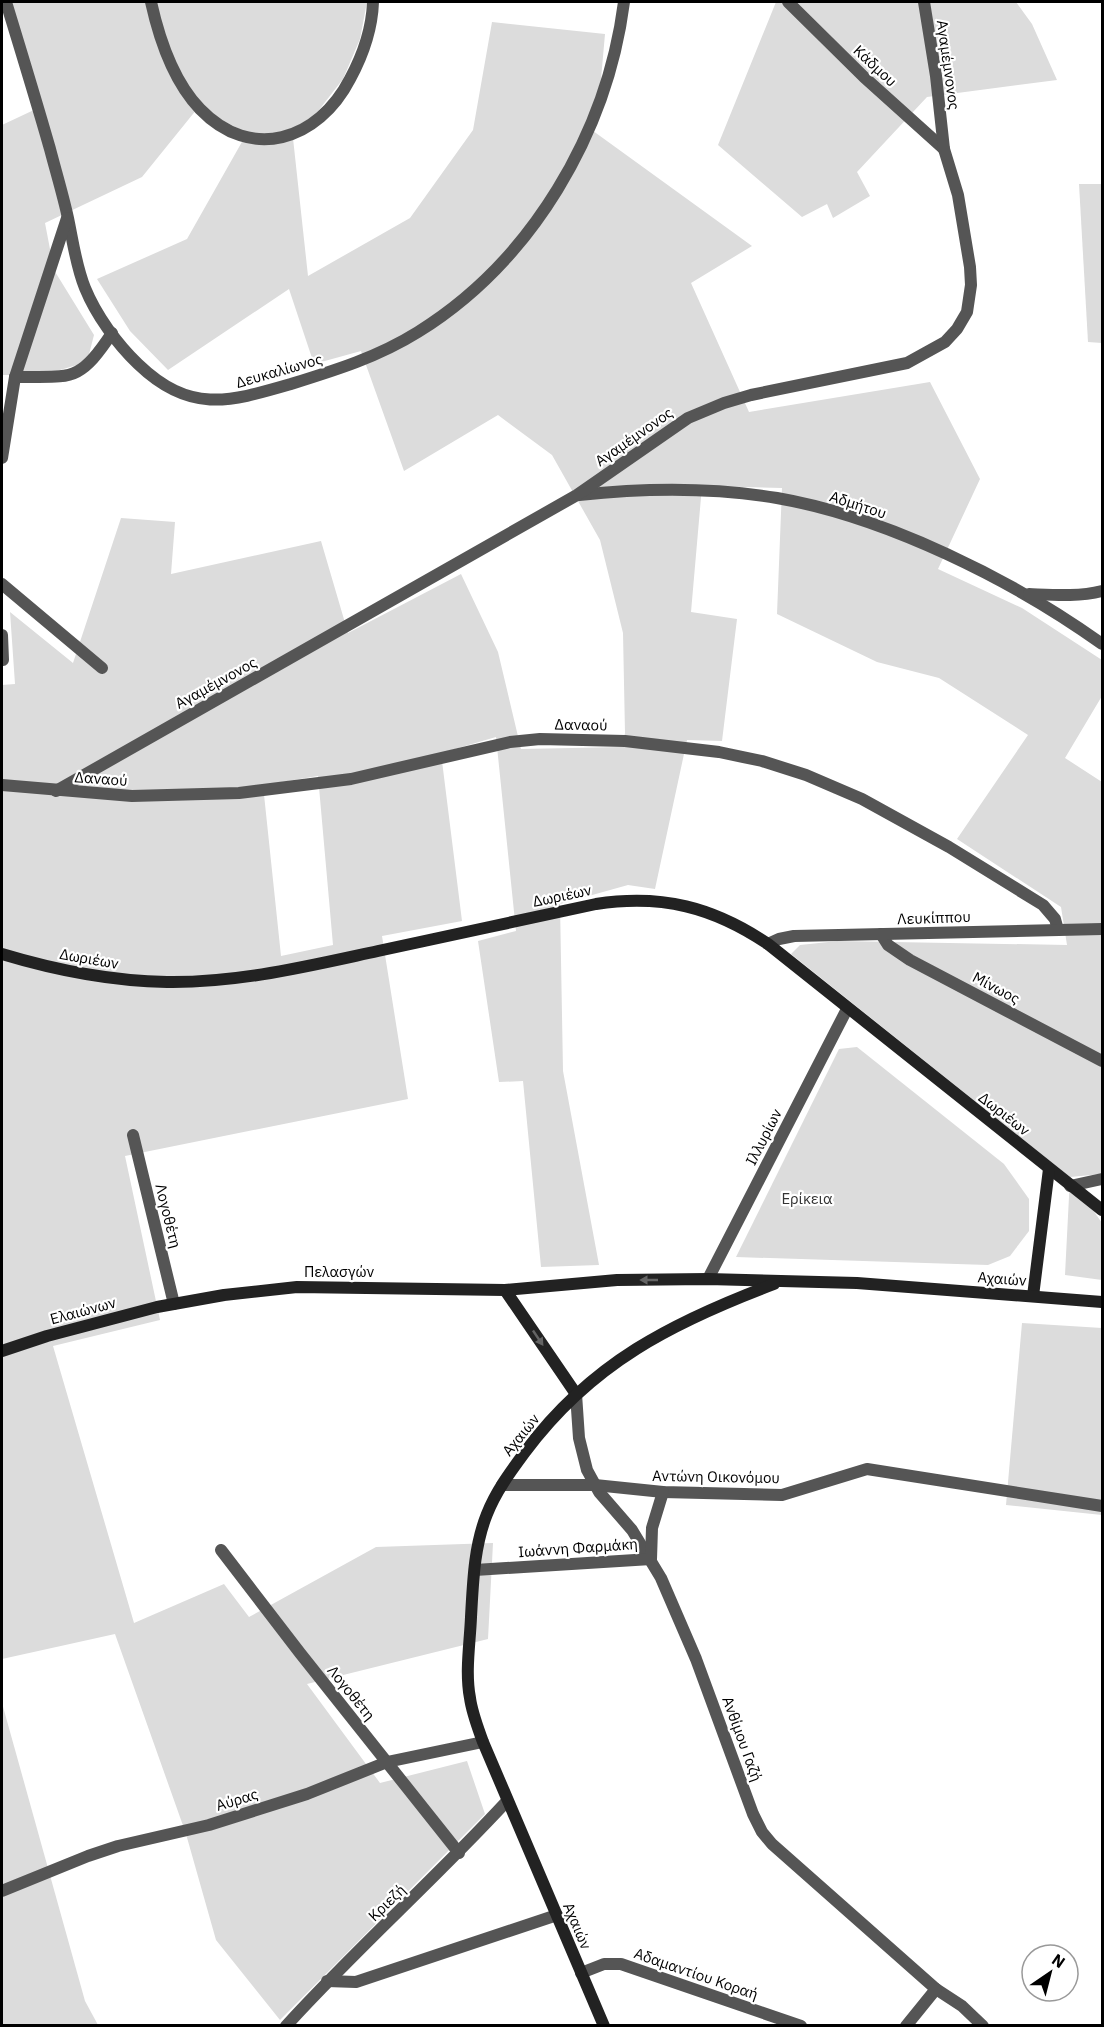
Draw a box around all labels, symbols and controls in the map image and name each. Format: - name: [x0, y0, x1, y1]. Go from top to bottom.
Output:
- street label: Αγαμέμνονος: [933, 19, 964, 111]
- street label: Κάδμου: [850, 41, 901, 91]
- street label: Δευκαλίωνος: [233, 349, 324, 392]
- street label: Αγαμέμνονος: [591, 403, 676, 470]
- street label: Αδμήτου: [827, 486, 889, 523]
- street label: Αγαμέμνονος: [172, 652, 260, 713]
- street label: Δαναού: [554, 715, 608, 734]
- street label: Δαναού: [74, 767, 128, 790]
- street label: Δωριέων: [531, 880, 593, 911]
- street label: Λευκίππου: [897, 907, 971, 928]
- street label: Δωριέων: [58, 944, 121, 973]
- street label: Μίνωος: [969, 967, 1023, 1008]
- street label: Δωριέων: [975, 1088, 1034, 1140]
- street label: Ιλλυρίων: [741, 1105, 786, 1168]
- street label: Λογοθέτη: [151, 1182, 186, 1250]
- park label: Ερίκεια: [781, 1189, 833, 1208]
- street label: Πελασγών: [304, 1262, 374, 1281]
- street label: Αχαιών: [977, 1267, 1027, 1290]
- one-way arrow: [640, 1275, 659, 1285]
- street label: Ελαιώνων: [48, 1293, 118, 1328]
- one-way arrow: [532, 1330, 544, 1346]
- street label: Αχαιών: [498, 1409, 544, 1460]
- street label: Αντώνη Οικονόμου: [652, 1466, 780, 1487]
- street label: Ιωάννη Φαρμάκη: [517, 1534, 638, 1561]
- street label: Λογοθέτη: [323, 1661, 379, 1724]
- street label: Ανθίμου Γαζή: [718, 1694, 767, 1784]
- street label: Αύρας: [213, 1784, 260, 1815]
- street label: Κριεζή: [364, 1880, 409, 1925]
- street label: Αχαιών: [559, 1900, 596, 1952]
- street label: Αδαμαντίου Κοραή: [632, 1943, 761, 2004]
- north arrow: [1020, 1943, 1080, 2003]
- text: N: [1048, 1949, 1069, 1972]

